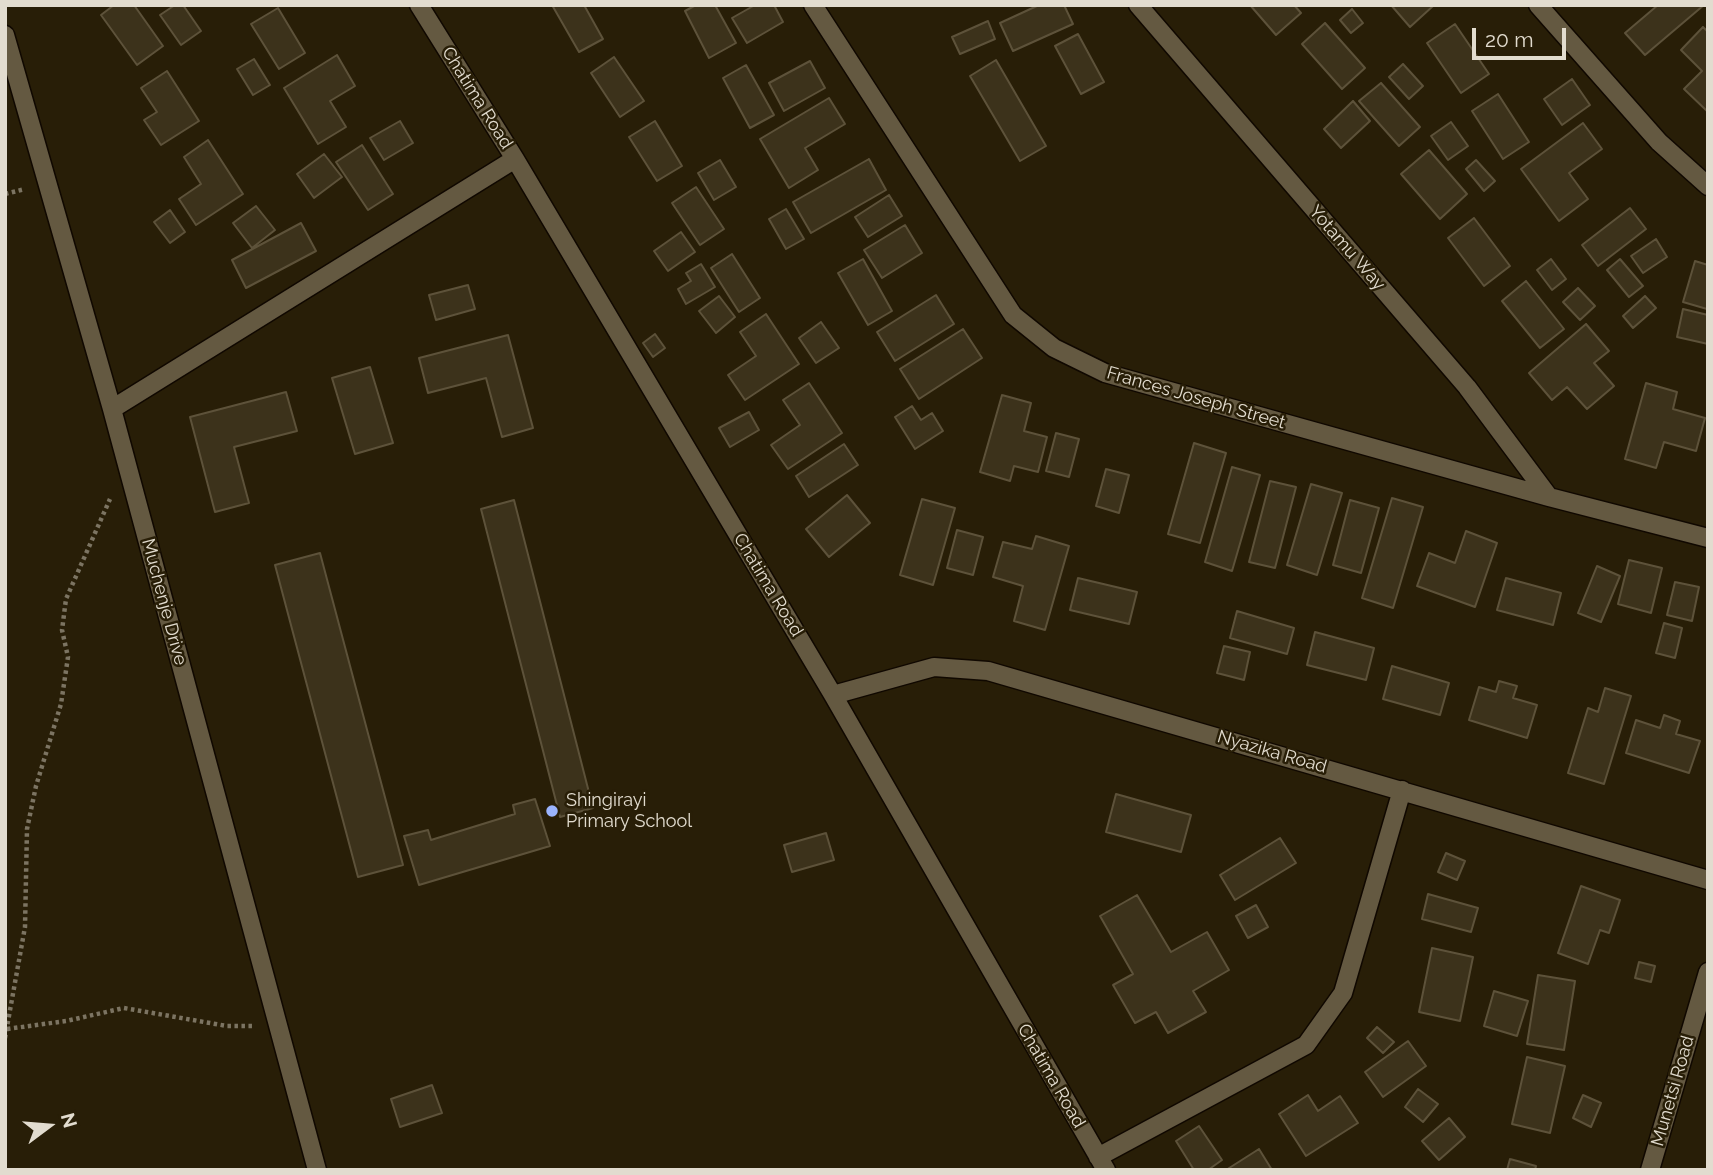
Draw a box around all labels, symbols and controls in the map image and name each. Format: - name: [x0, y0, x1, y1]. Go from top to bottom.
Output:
- scale bar: [1475, 14, 1570, 58]
- text: 20 m: [1485, 27, 1533, 52]
- street label: Chatima Road: [437, 43, 517, 153]
- street label: Yotamu Way: [1304, 201, 1390, 295]
- street label: Frances Joseph Street: [1104, 362, 1288, 434]
- street label: Chatima Road: [729, 529, 807, 641]
- street label: Muchenje Drive: [137, 536, 191, 668]
- street label: Nyazika Road: [1215, 726, 1329, 778]
- place label: Shingirayi Primary School: [566, 790, 692, 832]
- marker: Shingirayi Primary School: [544, 803, 560, 819]
- street label: Chatima Road: [1012, 1020, 1090, 1132]
- street label: Munetsi Road: [1647, 1033, 1699, 1149]
- north arrow: [14, 1091, 84, 1161]
- text: N: [57, 1110, 82, 1130]

